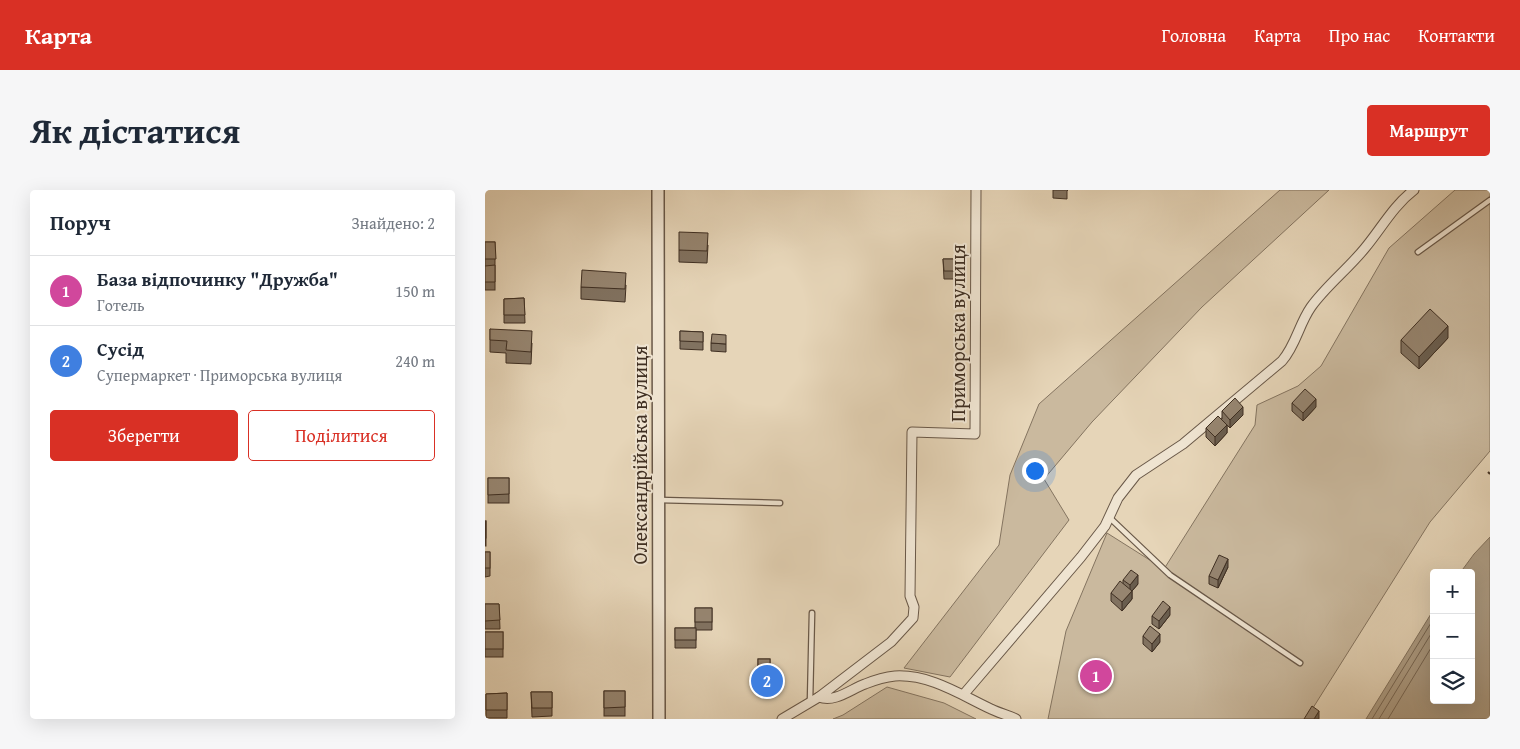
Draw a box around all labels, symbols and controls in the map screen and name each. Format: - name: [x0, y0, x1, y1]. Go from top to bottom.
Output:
- text: Карта: [25, 18, 92, 53]
- text: Головна: [1161, 22, 1226, 49]
- text: Карта: [1254, 22, 1301, 49]
- text: Про нас: [1329, 22, 1390, 49]
- text: Контакти: [1418, 22, 1495, 49]
- text: Як дістатися: [30, 105, 240, 156]
- button: Маршрут: [1367, 105, 1490, 156]
- text: Поруч: [50, 207, 111, 238]
- text: Знайдено: 2: [352, 211, 435, 235]
- street label: Приморська вулиця: [943, 244, 972, 422]
- text: База відпочинку "Дружба": [97, 265, 338, 293]
- text: 1: [62, 279, 70, 303]
- text: 150 m: [395, 279, 435, 303]
- text: Готель: [97, 293, 145, 317]
- text: Сусід: [97, 335, 144, 363]
- street label: Олександрійська вулиця: [625, 345, 654, 565]
- text: 2: [62, 349, 70, 373]
- text: 240 m: [395, 349, 435, 373]
- text: Супермаркет · Приморська вулиця: [97, 363, 342, 387]
- button: Зберегти: [50, 410, 238, 461]
- button: Поділитися: [248, 410, 435, 461]
- your location: [1022, 458, 1048, 484]
- map controls: [1430, 569, 1475, 704]
- button: +: [1430, 569, 1475, 614]
- button: −: [1430, 614, 1475, 659]
- pin: 1: [1080, 657, 1112, 695]
- button: layers: [1430, 659, 1475, 704]
- pin: 2: [751, 662, 783, 700]

